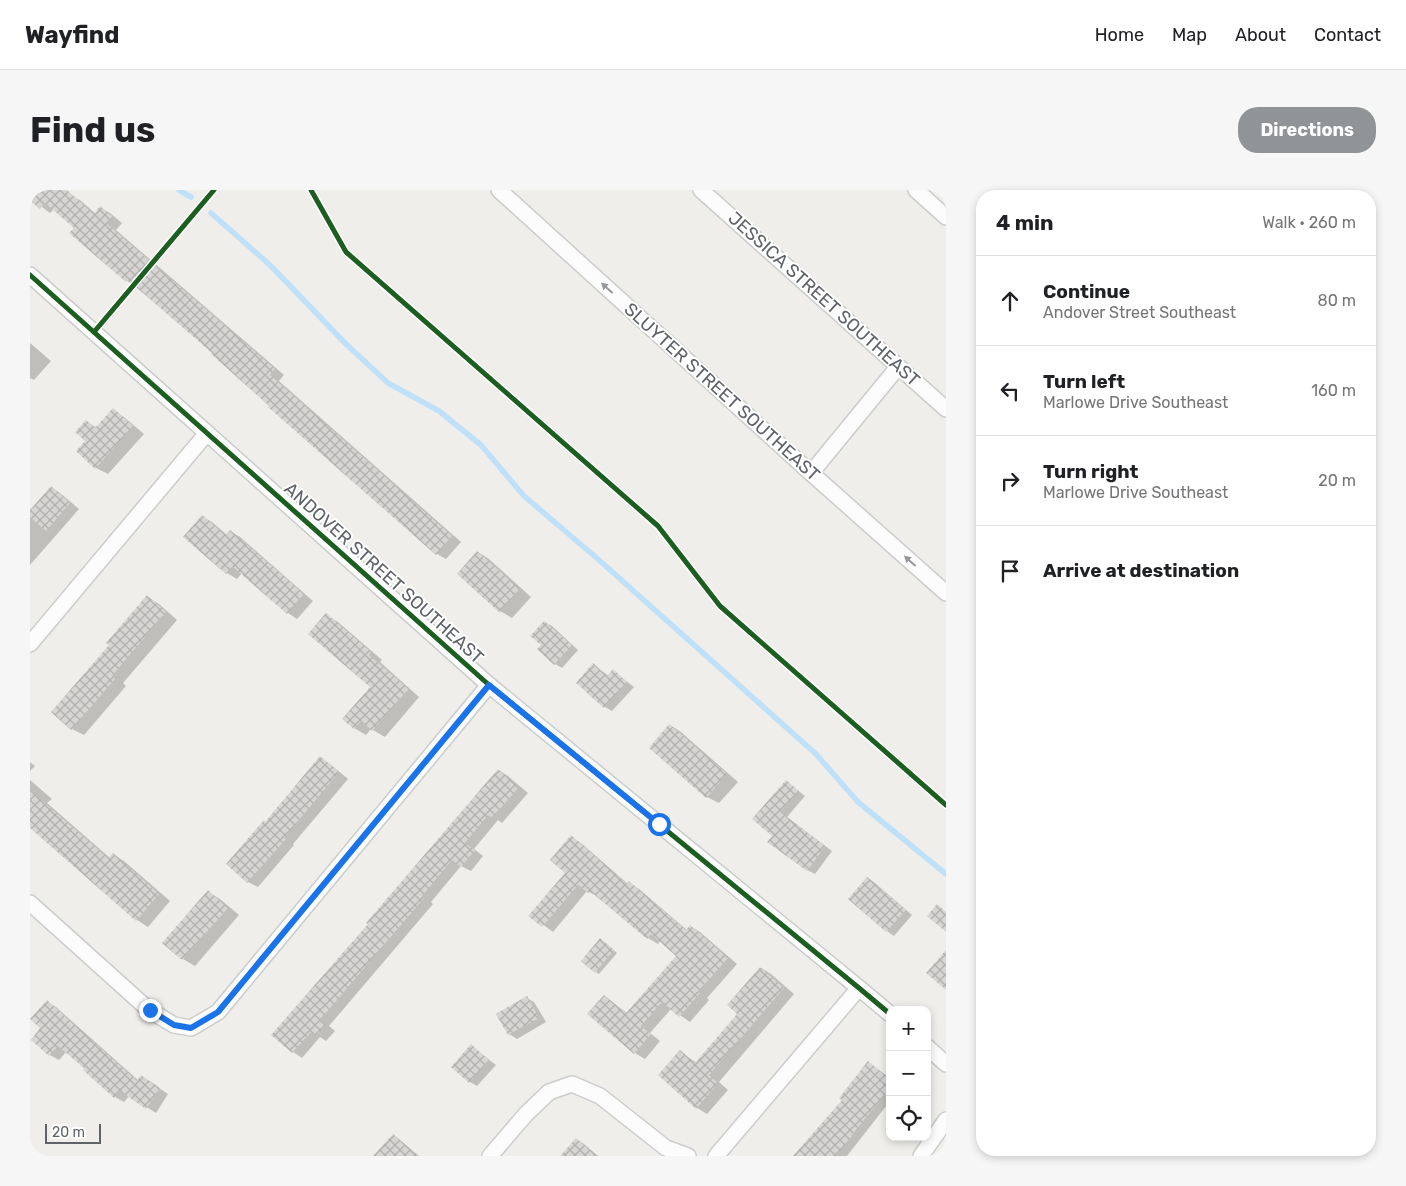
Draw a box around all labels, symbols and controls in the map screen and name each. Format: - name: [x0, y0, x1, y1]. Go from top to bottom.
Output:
- text: Wayfind: [25, 21, 119, 49]
- text: Home: [1095, 24, 1144, 46]
- text: Map: [1172, 24, 1207, 46]
- text: About: [1235, 24, 1286, 46]
- text: Contact: [1314, 24, 1381, 46]
- button: Directions: [1238, 107, 1376, 153]
- text: Find us: [30, 109, 155, 151]
- street label: JESSICA STREET SOUTHEAST: [724, 207, 924, 391]
- text: 4 min: [996, 210, 1054, 235]
- text: Walk · 260 m: [1262, 213, 1356, 232]
- text: Continue: [1043, 280, 1130, 303]
- one-way arrow: [601, 282, 613, 294]
- icon: ahead: [996, 287, 1024, 315]
- text: 80 m: [1318, 291, 1356, 310]
- street label: SLUYTER STREET SOUTHEAST: [620, 298, 824, 486]
- text: Andover Street Southeast: [1043, 303, 1236, 322]
- text: Turn left: [1043, 370, 1125, 393]
- icon: left: [996, 377, 1024, 405]
- text: 160 m: [1311, 381, 1356, 400]
- text: Marlowe Drive Southeast: [1043, 393, 1228, 412]
- text: Turn right: [1043, 460, 1138, 483]
- icon: right: [996, 467, 1024, 495]
- text: 20 m: [1318, 471, 1356, 490]
- street label: ANDOVER STREET SOUTHEAST: [280, 478, 488, 668]
- text: Marlowe Drive Southeast: [1043, 483, 1228, 502]
- one-way arrow: [904, 555, 916, 567]
- icon: arrive: [996, 557, 1024, 585]
- text: Arrive at destination: [1043, 559, 1239, 582]
- route start: [648, 813, 671, 836]
- route end: [139, 999, 162, 1022]
- map controls: [886, 1006, 931, 1141]
- button: +: [886, 1006, 931, 1051]
- button: −: [886, 1051, 931, 1096]
- button: locate: [886, 1096, 931, 1141]
- scale bar: [45, 1121, 101, 1144]
- text: 20 m: [52, 1124, 85, 1141]

